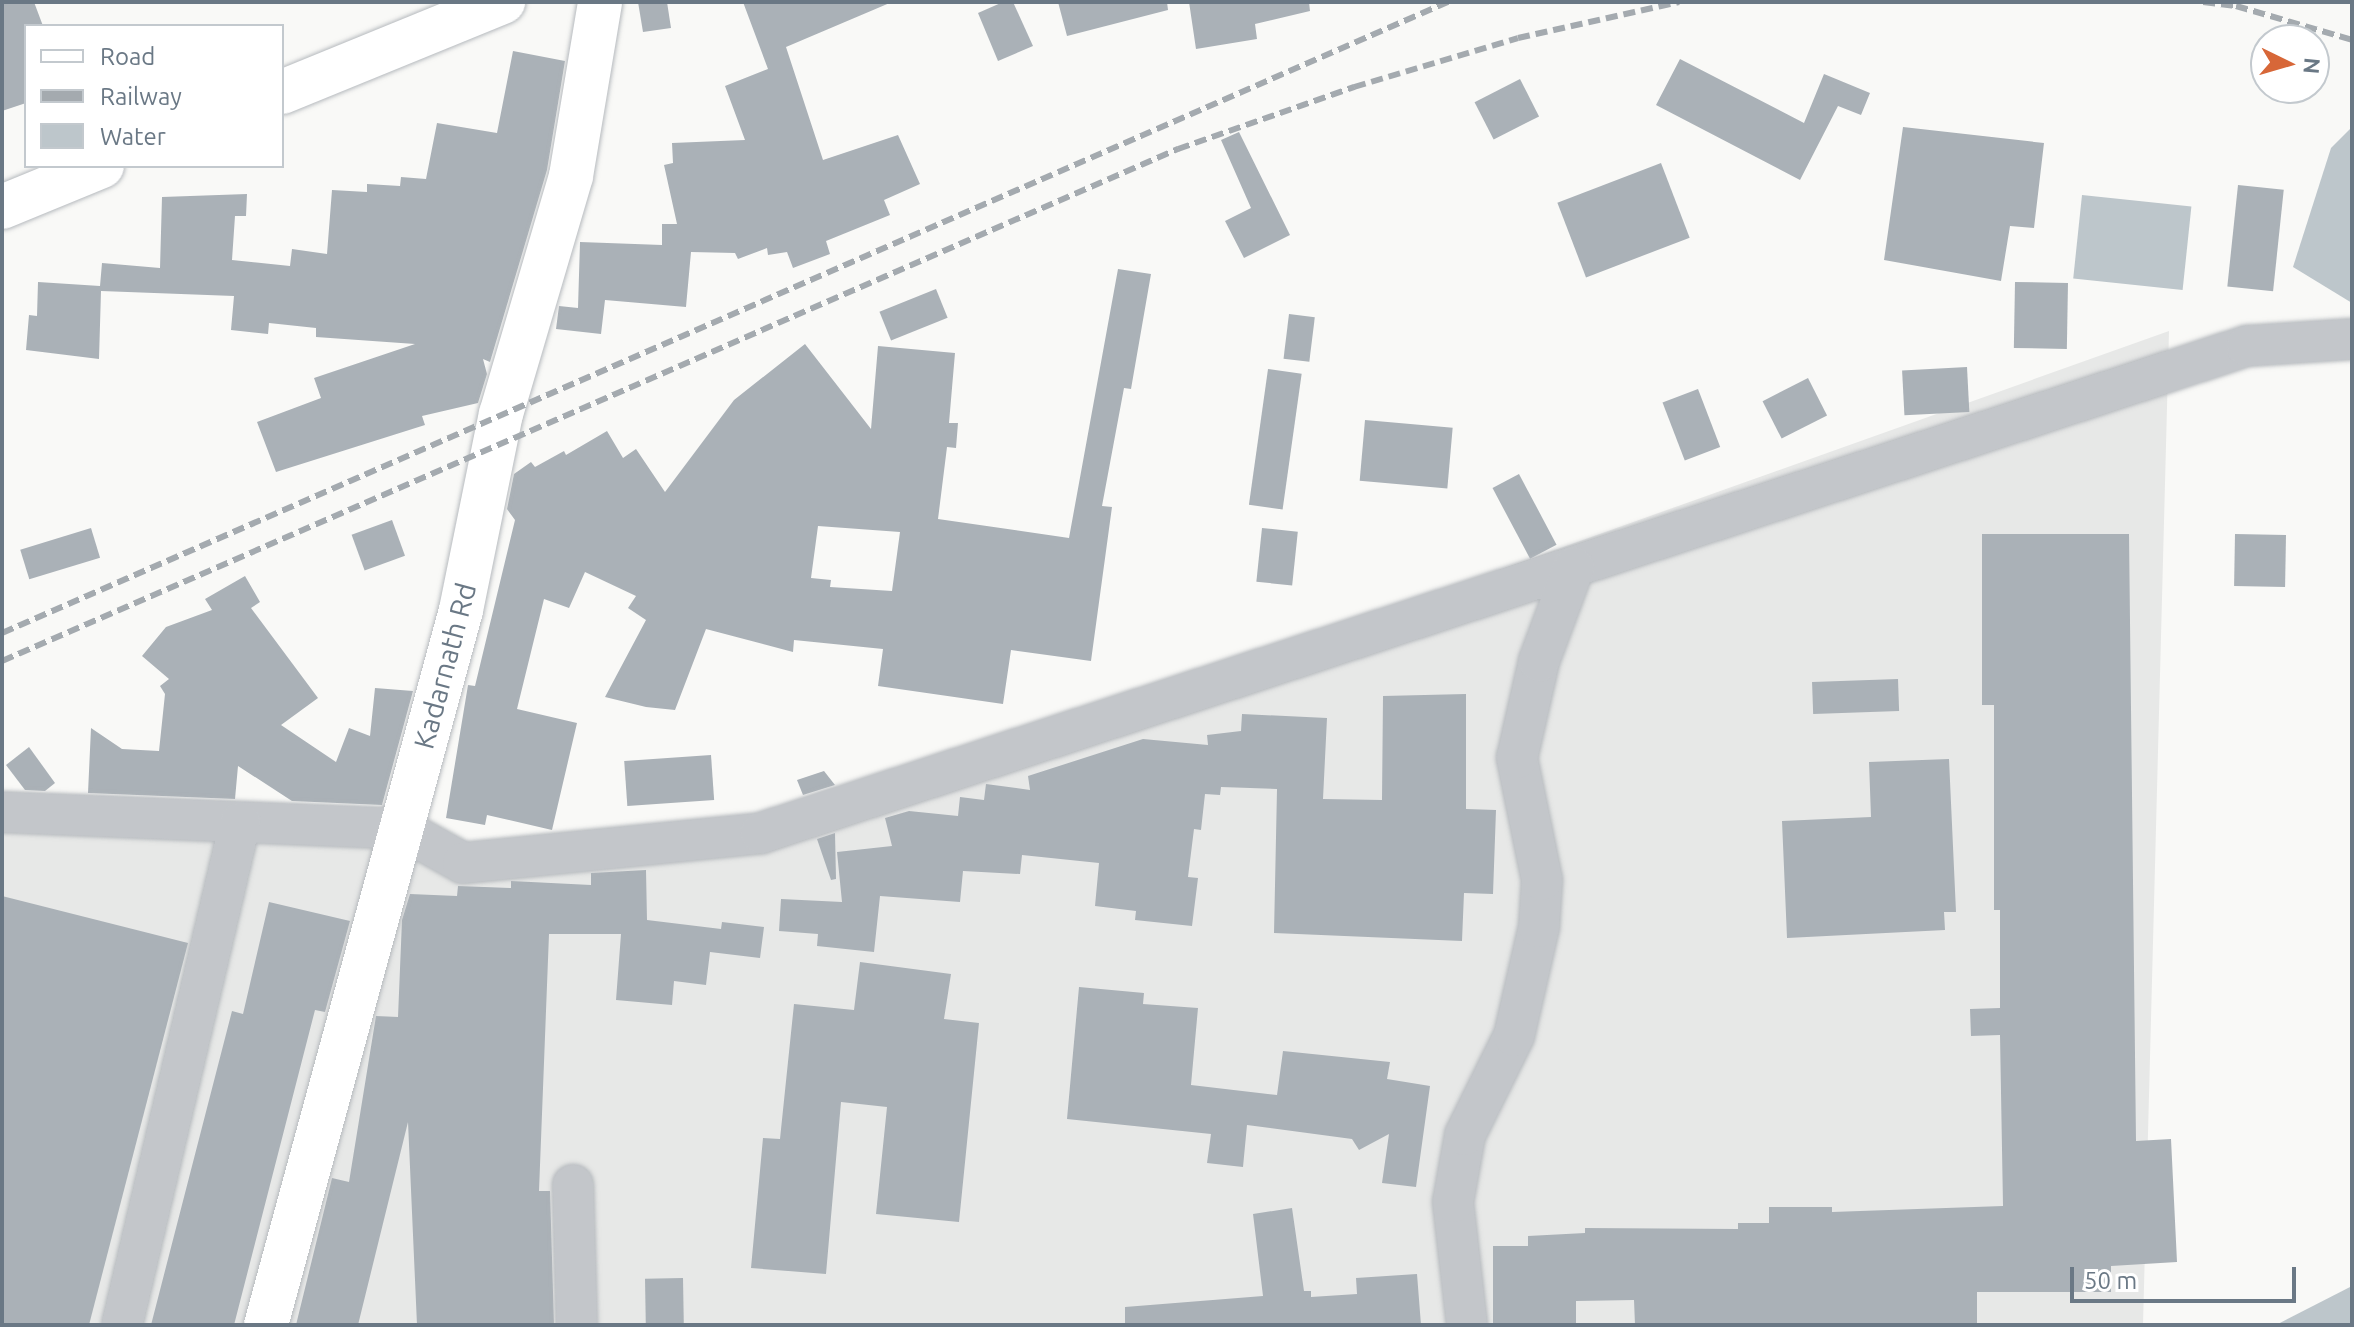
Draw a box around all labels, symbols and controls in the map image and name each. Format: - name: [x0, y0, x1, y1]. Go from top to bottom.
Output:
- legend: [24, 24, 284, 168]
- north arrow: [2250, 24, 2330, 104]
- text: Road: [100, 43, 155, 70]
- text: N: [2299, 57, 2326, 75]
- text: Railway: [100, 83, 182, 110]
- text: Water: [100, 123, 166, 150]
- street label: Kadarnath Rd: [407, 579, 483, 753]
- scale bar: [2074, 1251, 2300, 1301]
- text: 50 m: [2084, 1267, 2137, 1294]

